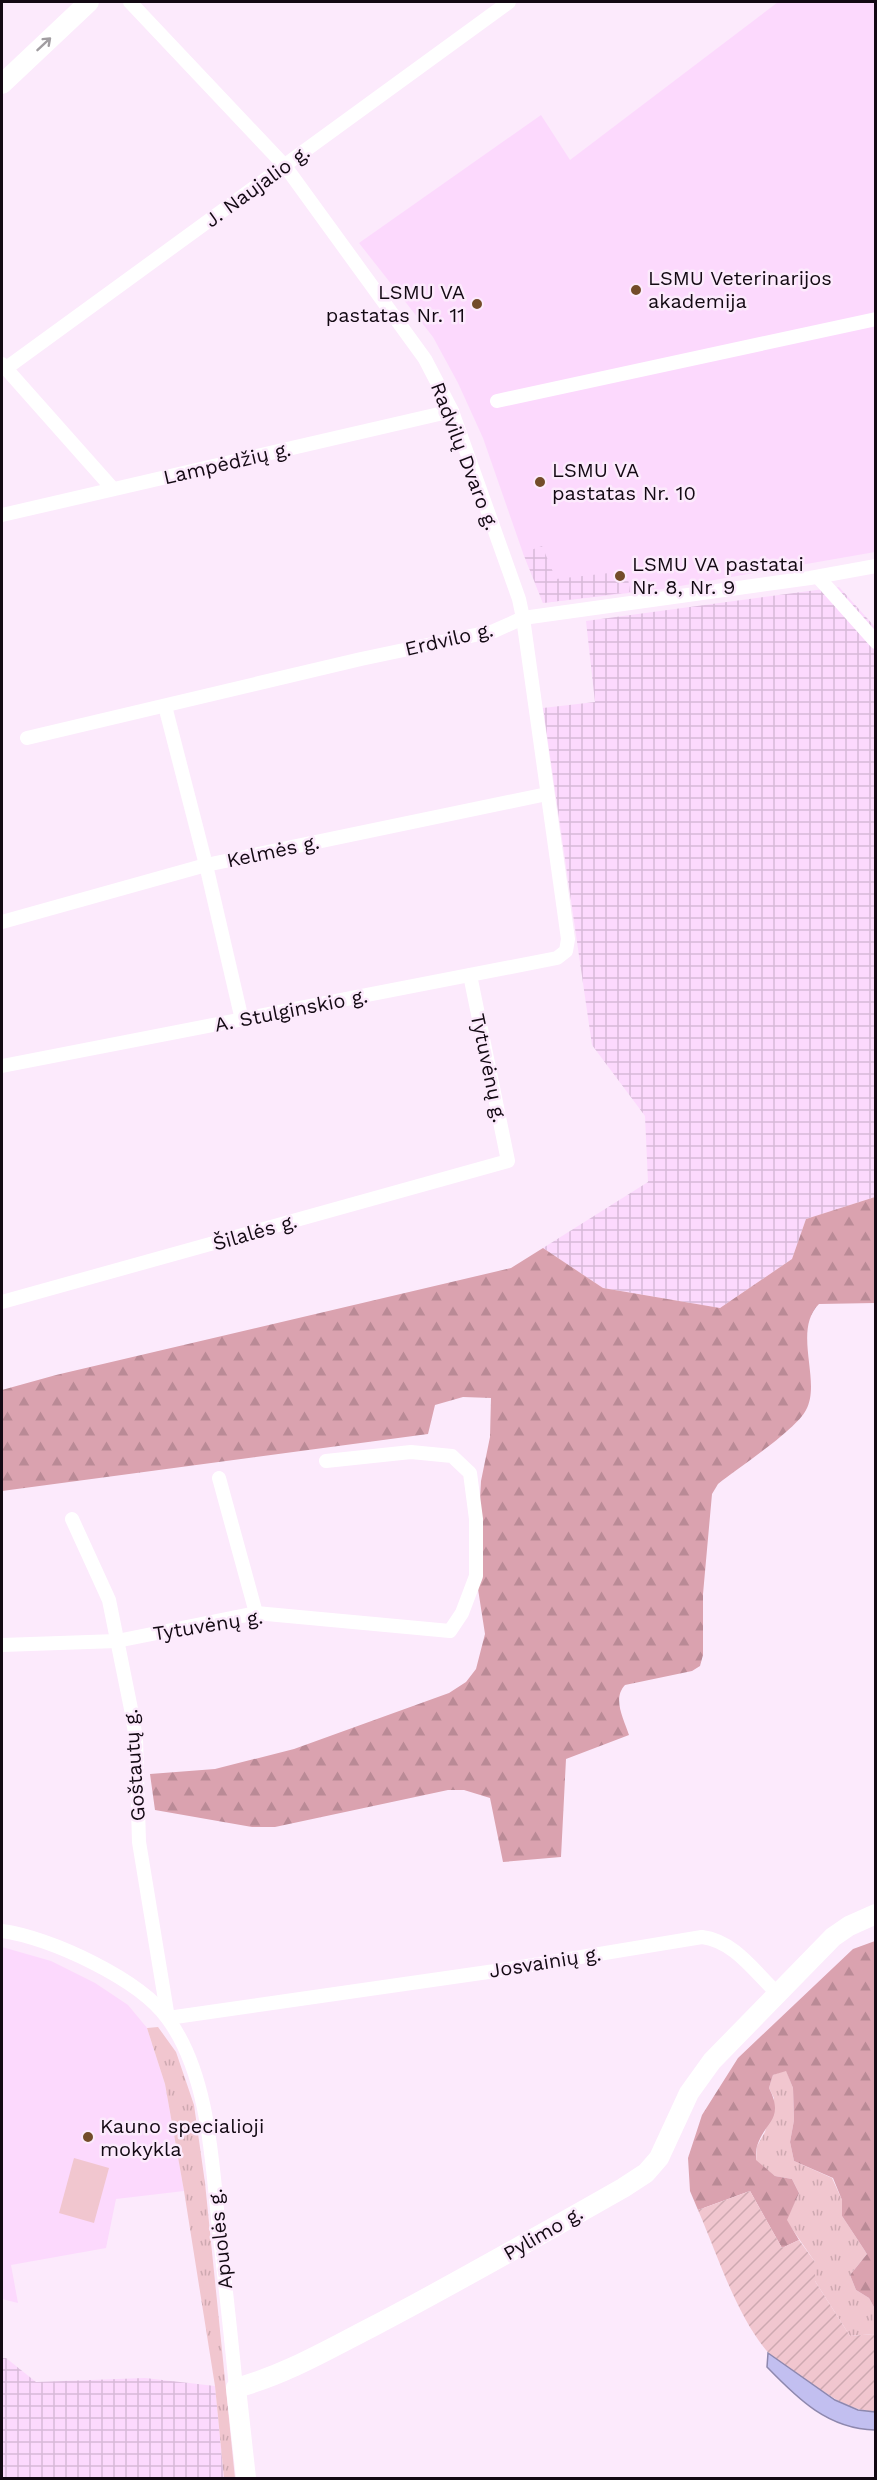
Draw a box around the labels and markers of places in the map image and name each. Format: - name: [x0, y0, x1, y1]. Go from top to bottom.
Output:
- place label: LSMU Veterinarijos akademija: [648, 266, 832, 313]
- place label: LSMU VA pastatas Nr. 11: [326, 280, 465, 327]
- marker: LSMU Veterinarijos akademija: [629, 283, 643, 297]
- marker: LSMU VA pastatas Nr. 11: [470, 297, 484, 311]
- place label: LSMU VA pastatas Nr. 10: [552, 458, 696, 505]
- marker: LSMU VA pastatas Nr. 10: [533, 475, 547, 489]
- place label: LSMU VA pastatai Nr. 8, Nr. 9: [632, 552, 804, 599]
- marker: LSMU VA pastatai Nr. 8, Nr. 9: [613, 569, 627, 583]
- place label: Kauno specialioji mokykla: [100, 2114, 264, 2161]
- marker: Kauno specialioji mokykla: [81, 2130, 95, 2144]

